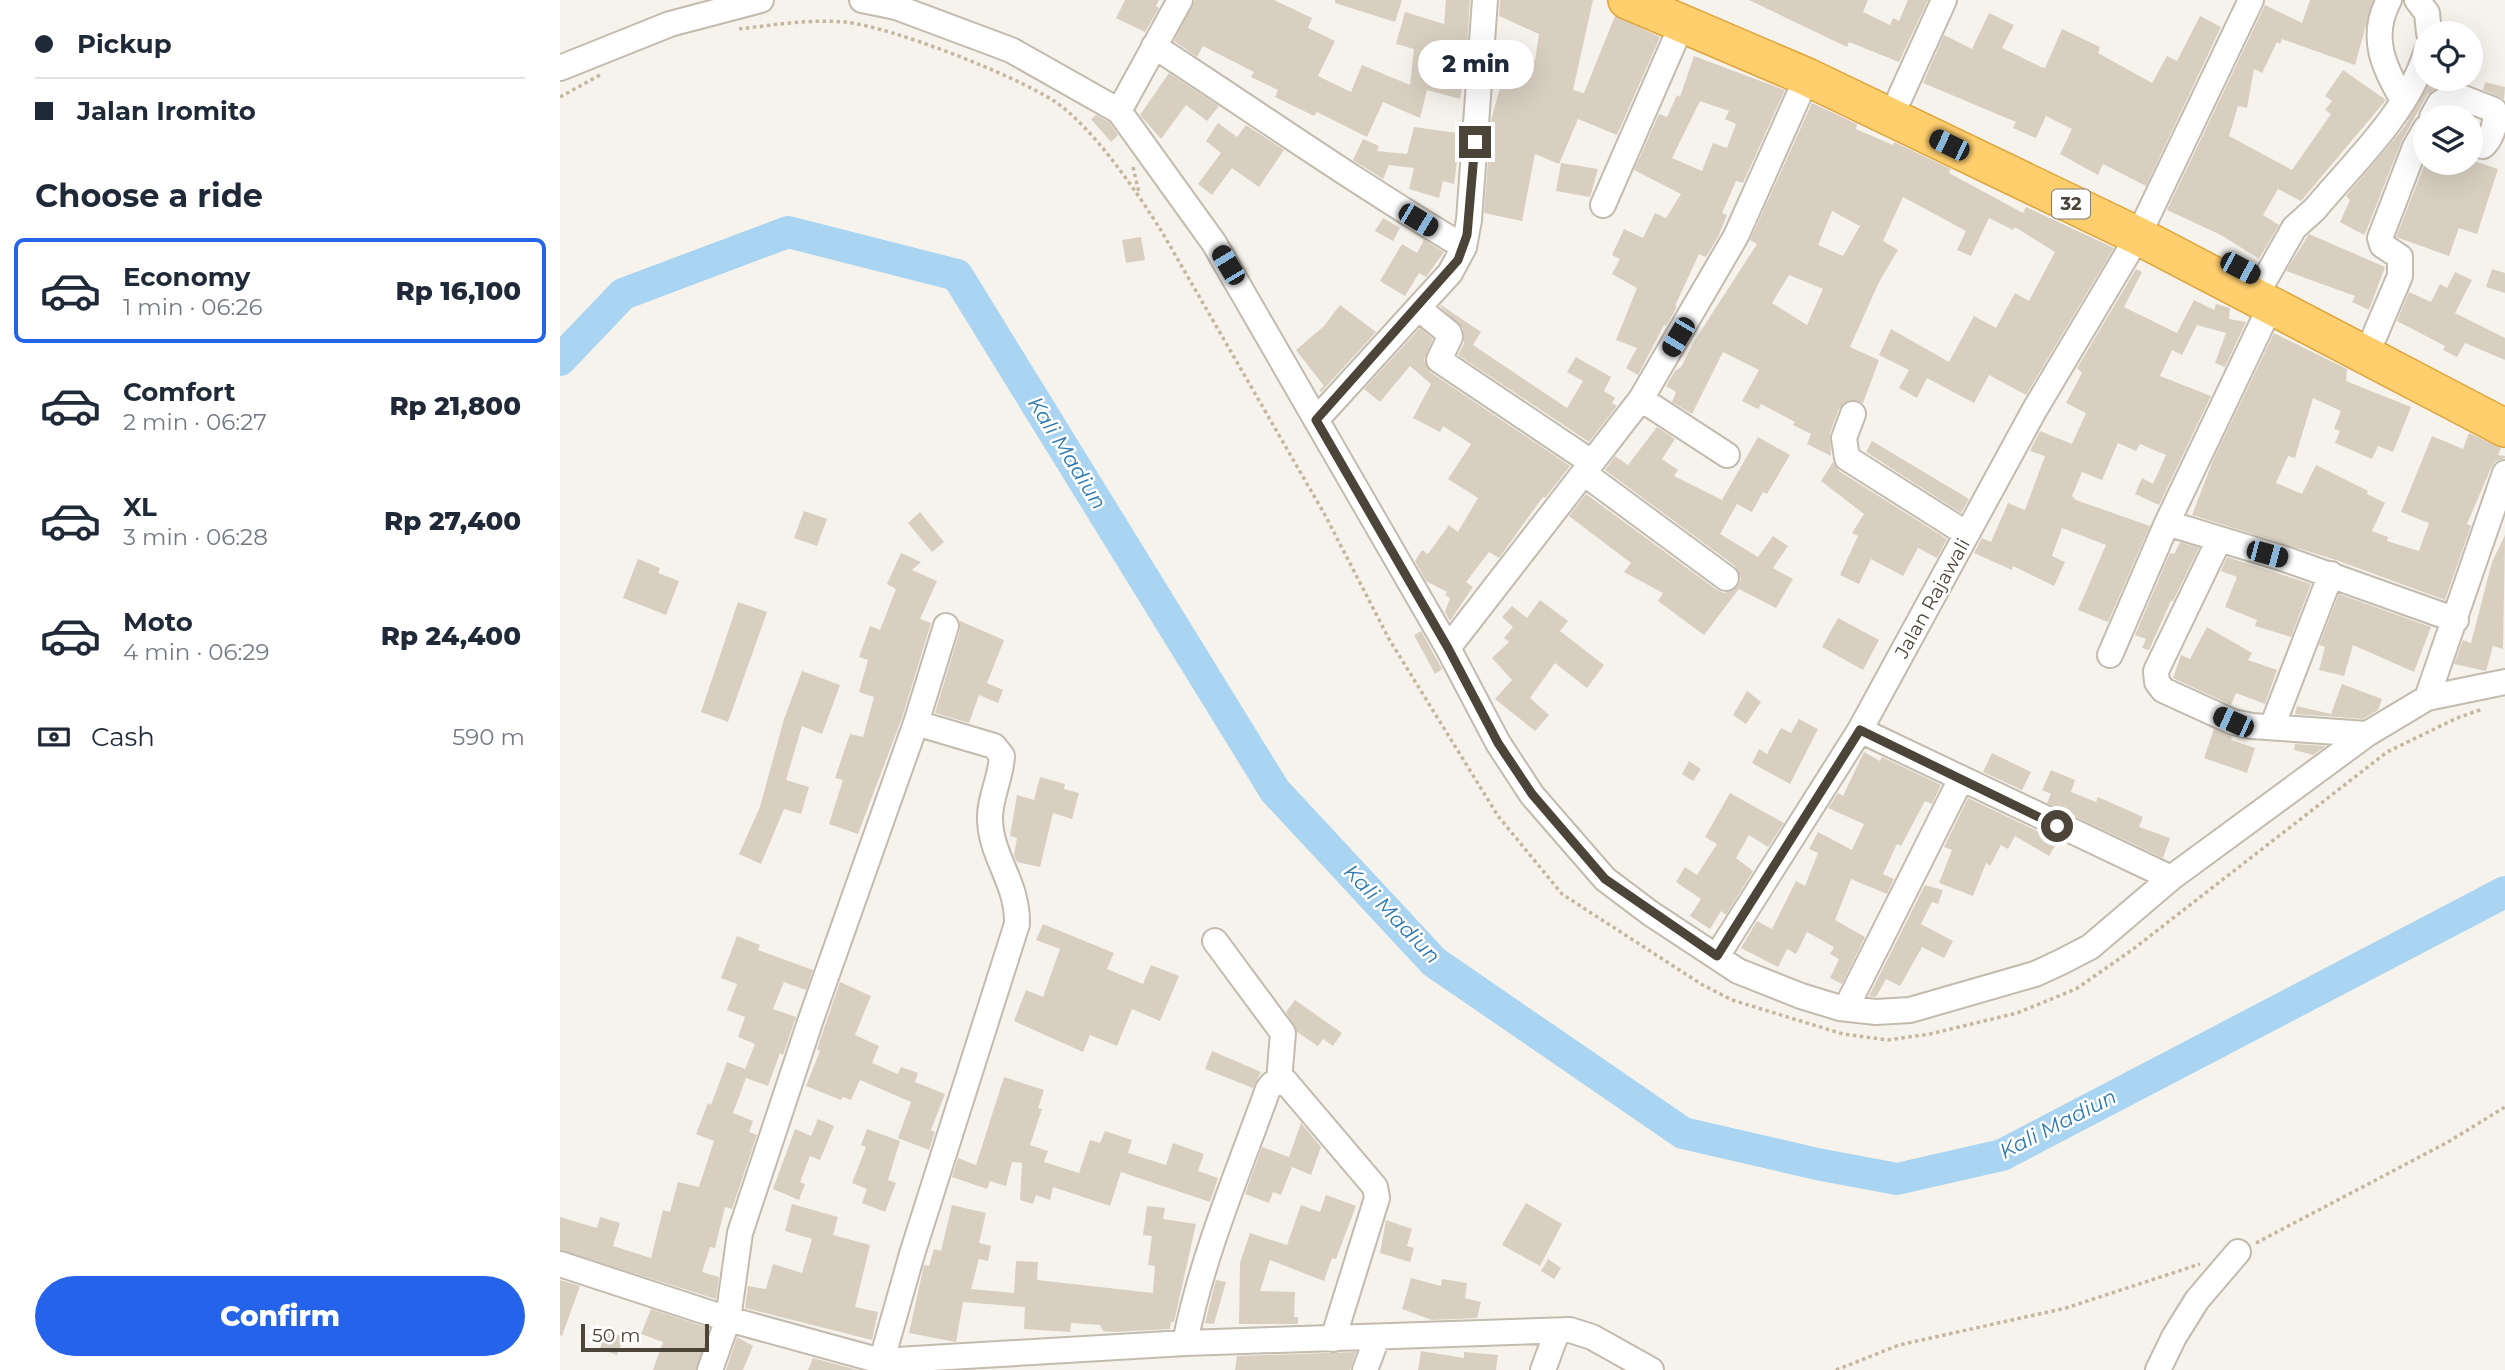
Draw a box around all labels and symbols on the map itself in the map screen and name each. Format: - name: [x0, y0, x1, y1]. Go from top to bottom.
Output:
- callout: 2 min: [1417, 40, 1533, 90]
- route end: [1459, 126, 1491, 158]
- car: [1926, 126, 1973, 164]
- road number: 32: [2052, 190, 2090, 218]
- car: [1395, 200, 1442, 240]
- car: [1209, 242, 1248, 288]
- car: [2217, 249, 2264, 287]
- car: [1659, 314, 1698, 360]
- water label: Kali Madiun: [1023, 392, 1112, 514]
- street label: Jalan Rajawali: [1889, 534, 1975, 663]
- car: [2244, 538, 2291, 570]
- car: [2210, 704, 2257, 740]
- route start: [2041, 810, 2073, 842]
- water label: Kali Madiun: [1339, 859, 1446, 968]
- water label: Kali Madiun: [1995, 1083, 2120, 1164]
- scale bar: [581, 1321, 709, 1353]

